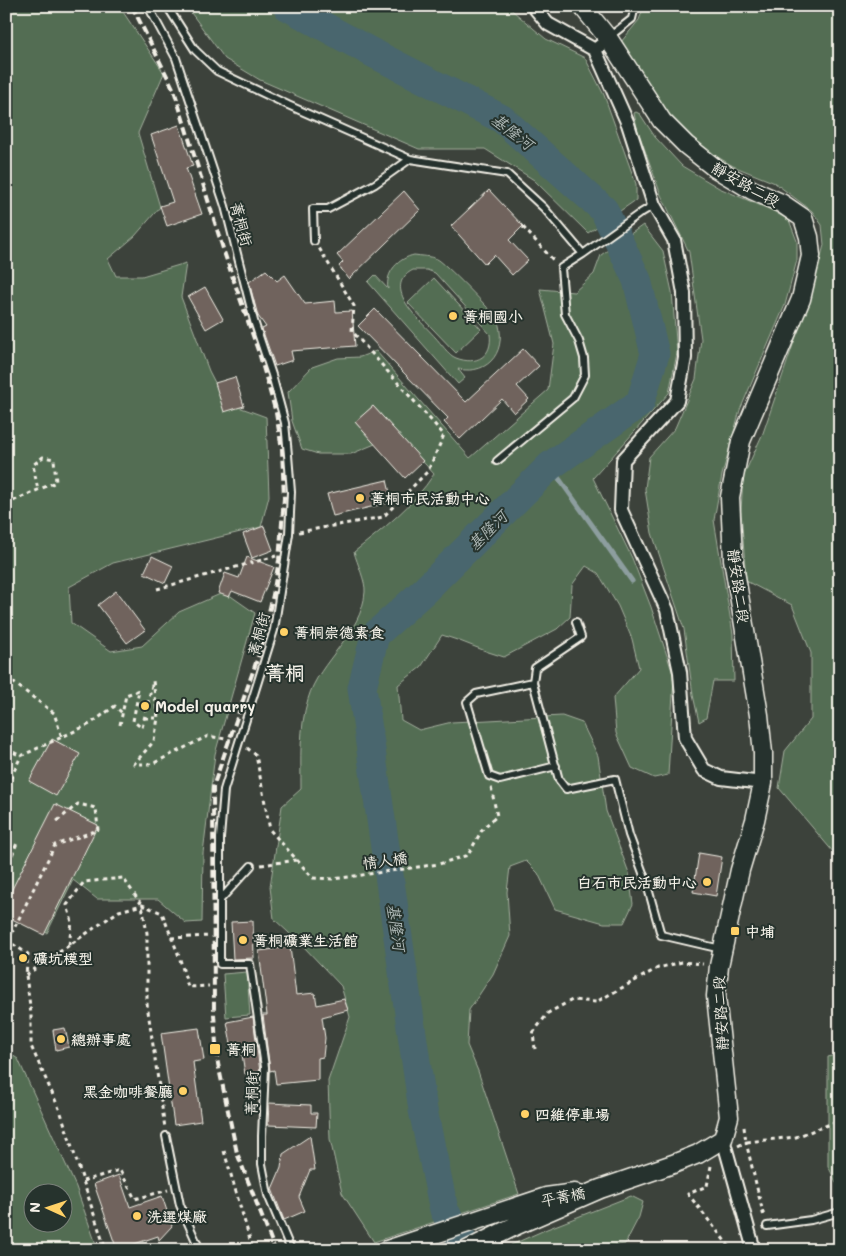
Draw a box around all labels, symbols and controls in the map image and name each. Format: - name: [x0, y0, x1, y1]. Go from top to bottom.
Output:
- water label: 基隆河: [488, 108, 541, 156]
- street label: 靜安路二段: [708, 157, 784, 211]
- street label: 菁桐街: [227, 200, 257, 248]
- place label: 菁桐國小: [463, 306, 523, 326]
- marker: 菁桐國小: [447, 310, 459, 322]
- place label: 菁桐市民活動中心: [370, 488, 490, 508]
- marker: 菁桐市民活動中心: [354, 492, 366, 504]
- water label: 基隆河: [463, 503, 514, 554]
- street label: 靜安路二段: [724, 547, 754, 625]
- street label: 菁桐街: [243, 610, 273, 658]
- place label: 菁桐崇德素食: [294, 622, 384, 642]
- marker: 菁桐崇德素食: [278, 626, 290, 638]
- district label: 菁桐: [265, 659, 305, 685]
- place label: Model quarry: [155, 696, 255, 716]
- marker: Model quarry: [139, 700, 151, 712]
- street label: 情人橋: [361, 847, 409, 873]
- place label: 白石市民活動中心: [577, 872, 697, 892]
- marker: 白石市民活動中心: [701, 876, 713, 888]
- water label: 基隆河: [383, 902, 411, 955]
- place label: 中埔: [745, 921, 775, 941]
- marker: 中埔: [729, 925, 741, 937]
- place label: 菁桐礦業生活館: [253, 930, 358, 950]
- marker: 菁桐礦業生活館: [237, 934, 249, 946]
- place label: 礦坑模型: [33, 948, 93, 968]
- marker: 礦坑模型: [17, 952, 29, 964]
- street label: 靜安路二段: [708, 975, 732, 1051]
- place label: 總辦事處: [71, 1029, 131, 1049]
- marker: 總辦事處: [55, 1033, 67, 1045]
- place label: 菁桐: [226, 1039, 256, 1059]
- marker: 菁桐: [208, 1042, 222, 1056]
- street label: 菁桐街: [240, 1070, 262, 1116]
- place label: 黑金咖啡餐廳: [83, 1081, 173, 1101]
- marker: 黑金咖啡餐廳: [177, 1085, 189, 1097]
- place label: 四維停車場: [535, 1104, 610, 1124]
- marker: 四維停車場: [519, 1108, 531, 1120]
- street label: 平菁橋: [539, 1182, 587, 1210]
- north arrow: [22, 1184, 72, 1234]
- text: N: [25, 1201, 44, 1213]
- place label: 洗選煤廠: [147, 1206, 207, 1226]
- marker: 洗選煤廠: [131, 1210, 143, 1222]

